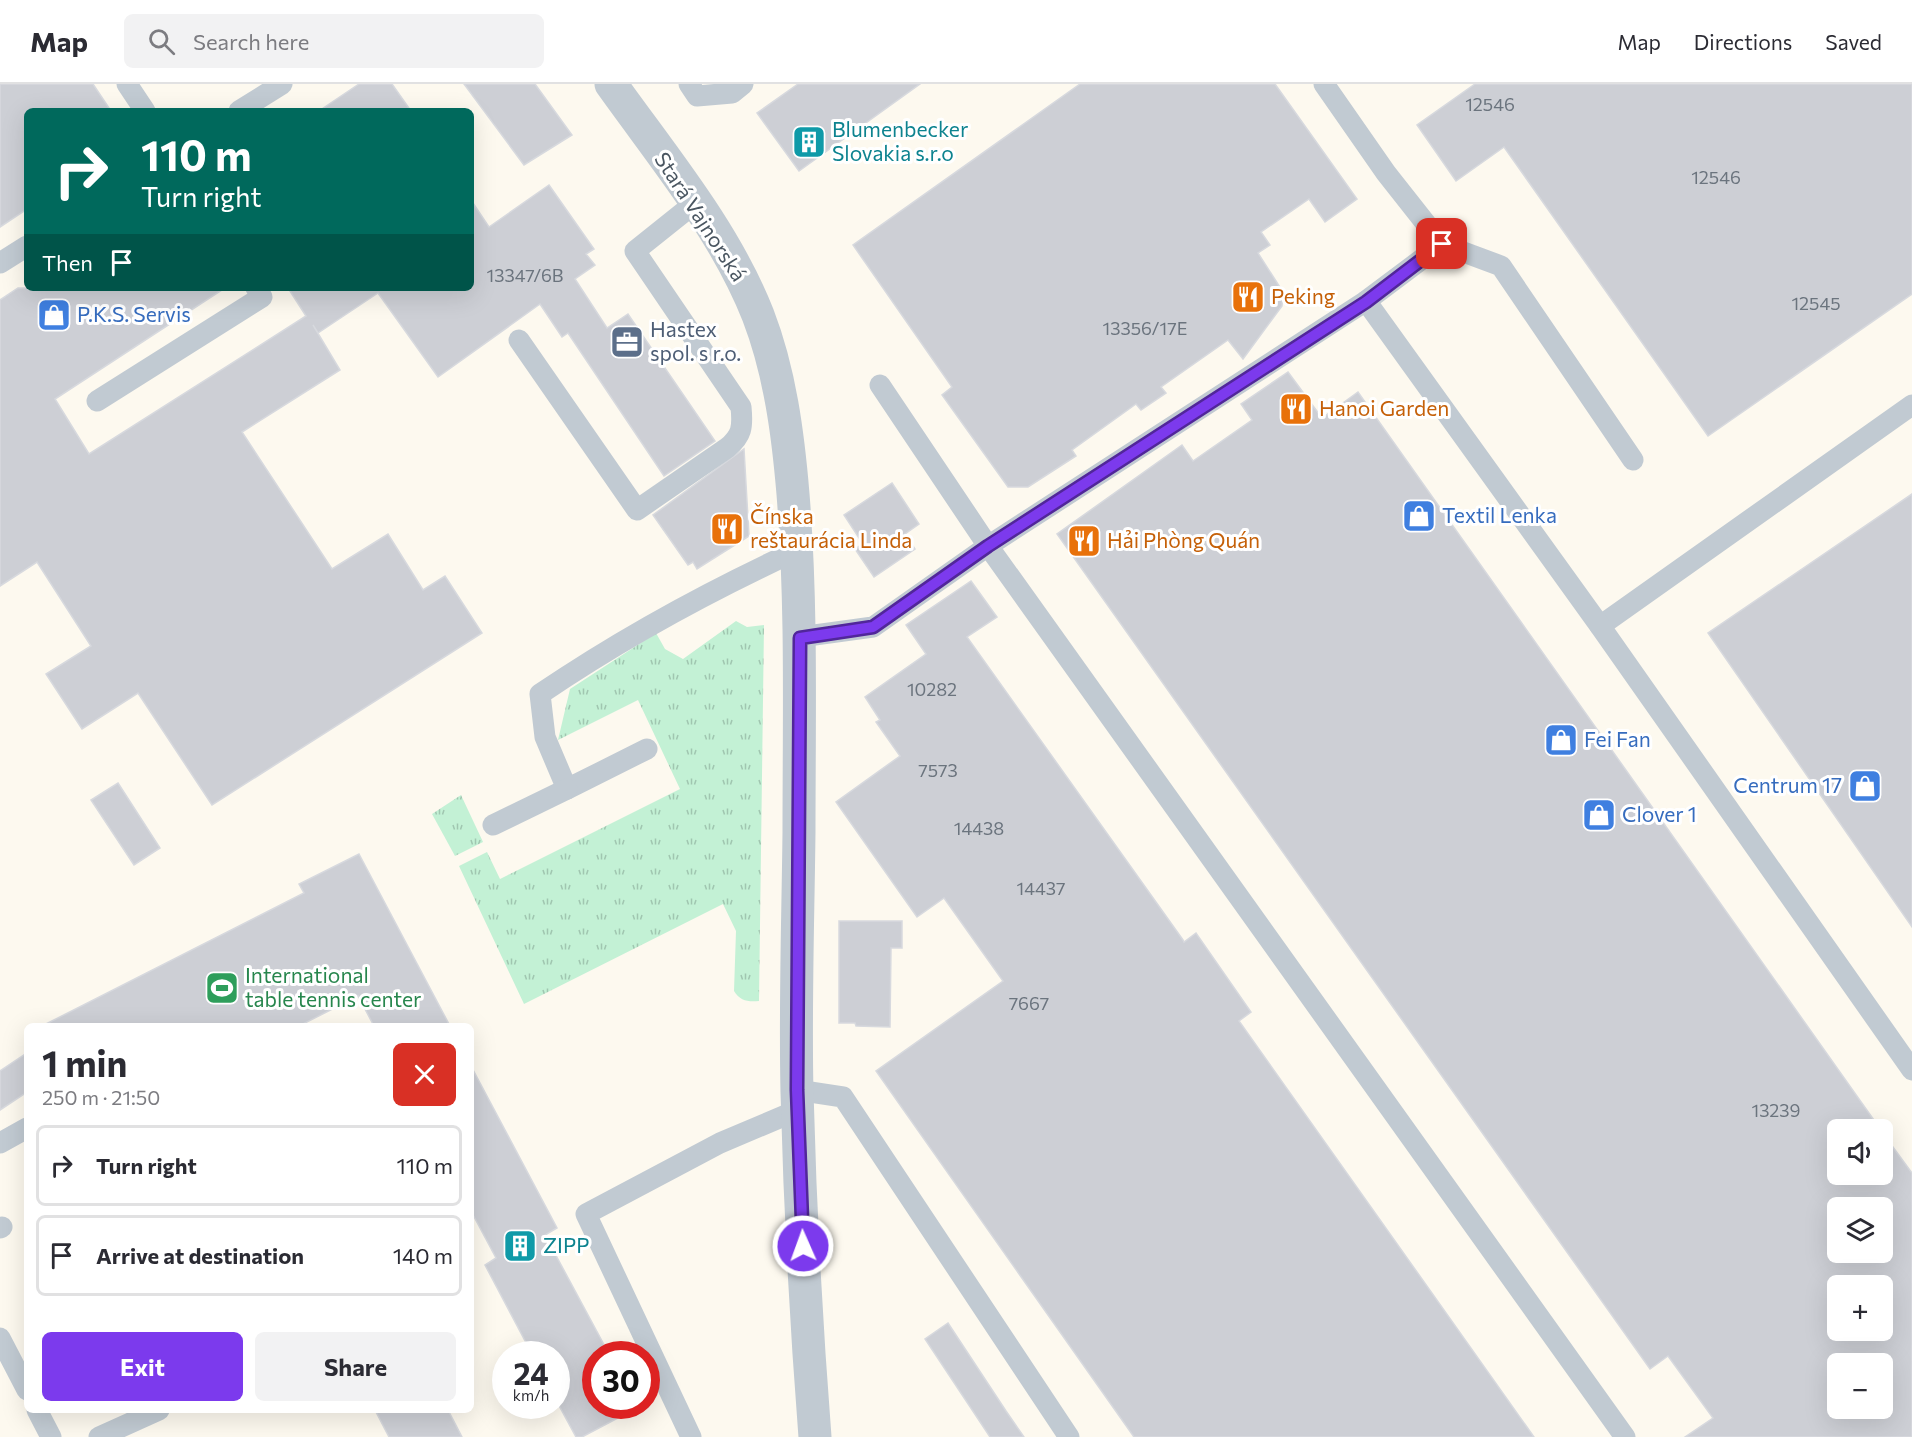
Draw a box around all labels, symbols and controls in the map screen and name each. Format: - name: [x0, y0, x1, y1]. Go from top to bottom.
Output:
- search box: [124, 14, 544, 68]
- text: Map: [30, 24, 88, 58]
- icon: search: [145, 25, 178, 58]
- text: Search here: [193, 28, 309, 55]
- text: Map: [1618, 29, 1661, 54]
- text: Directions: [1694, 29, 1792, 54]
- text: Saved: [1825, 29, 1882, 54]
- house number: 12546: [1465, 93, 1515, 115]
- place label: Blumenbecker Slovakia s.r.o: [832, 116, 968, 165]
- building icon: Blumenbecker Slovakia s.r.o: [791, 124, 827, 160]
- text: 110 m: [141, 128, 252, 180]
- icon: right: [42, 132, 120, 210]
- street label: Stará Vajnorská: [650, 147, 752, 285]
- house number: 12546: [1691, 166, 1741, 188]
- text: Turn right: [141, 180, 261, 213]
- pin: [1416, 218, 1467, 269]
- icon: arrive: [1425, 227, 1458, 260]
- icon: arrive: [105, 246, 138, 279]
- text: Then: [42, 249, 93, 276]
- house number: 13347/6B: [487, 264, 563, 286]
- restaurant icon: Peking: [1230, 279, 1266, 315]
- place label: Peking: [1271, 283, 1335, 308]
- house number: 12545: [1791, 292, 1841, 314]
- shop icon: P.K.S. Servis: [36, 297, 72, 333]
- place label: P.K.S. Servis: [77, 301, 191, 326]
- place label: Hastex spol. s r.o.: [650, 316, 741, 365]
- house number: 13356/17E: [1103, 317, 1187, 339]
- office icon: Hastex spol. s r.o.: [609, 324, 645, 360]
- restaurant icon: Hanoi Garden: [1278, 391, 1314, 427]
- place label: Hanoi Garden: [1319, 395, 1449, 420]
- shop icon: Textil Lenka: [1401, 498, 1437, 534]
- place label: Textil Lenka: [1442, 502, 1557, 527]
- place label: Čínska reštaurácia Linda: [750, 503, 912, 552]
- restaurant icon: Čínska reštaurácia Linda: [709, 511, 745, 547]
- restaurant icon: Hải Phòng Quán: [1066, 523, 1102, 559]
- place label: Hải Phòng Quán: [1107, 527, 1260, 552]
- house number: 10282: [907, 678, 957, 700]
- shop icon: Fei Fan: [1543, 722, 1579, 758]
- place label: Fei Fan: [1584, 726, 1651, 751]
- house number: 7573: [918, 759, 958, 781]
- shop icon: Centrum 17: [1847, 768, 1883, 804]
- place label: Centrum 17: [1733, 772, 1842, 797]
- shop icon: Clover 1: [1581, 797, 1617, 833]
- place label: Clover 1: [1622, 801, 1697, 826]
- house number: 14438: [954, 817, 1004, 839]
- house number: 14437: [1017, 877, 1066, 899]
- place label: International table tennis center: [245, 962, 421, 1011]
- sports icon: International table tennis center: [204, 970, 240, 1006]
- house number: 7667: [1009, 992, 1049, 1014]
- text: 1 min: [42, 1040, 127, 1084]
- button: close: [393, 1043, 456, 1106]
- text: 250 m · 21:50: [42, 1085, 160, 1109]
- house number: 13239: [1751, 1099, 1801, 1121]
- map controls: [1827, 1119, 1893, 1419]
- button: sound: [1827, 1119, 1893, 1185]
- icon: right: [45, 1149, 78, 1182]
- text: Turn right: [96, 1152, 197, 1179]
- text: 110 m: [396, 1152, 453, 1179]
- button: layers: [1827, 1197, 1893, 1263]
- position arrow: [771, 1214, 835, 1278]
- building icon: ZIPP: [502, 1228, 538, 1264]
- place label: ZIPP: [543, 1232, 589, 1257]
- icon: arrive: [45, 1239, 78, 1272]
- text: Arrive at destination: [96, 1242, 304, 1269]
- text: 140 m: [393, 1242, 453, 1269]
- button: +: [1827, 1275, 1893, 1341]
- button: Exit: [42, 1332, 243, 1401]
- button: Share: [255, 1332, 456, 1401]
- speed limit sign: 30: [582, 1341, 660, 1419]
- button: −: [1827, 1353, 1893, 1419]
- text: 24: [513, 1354, 549, 1391]
- text: km/h: [513, 1386, 549, 1404]

